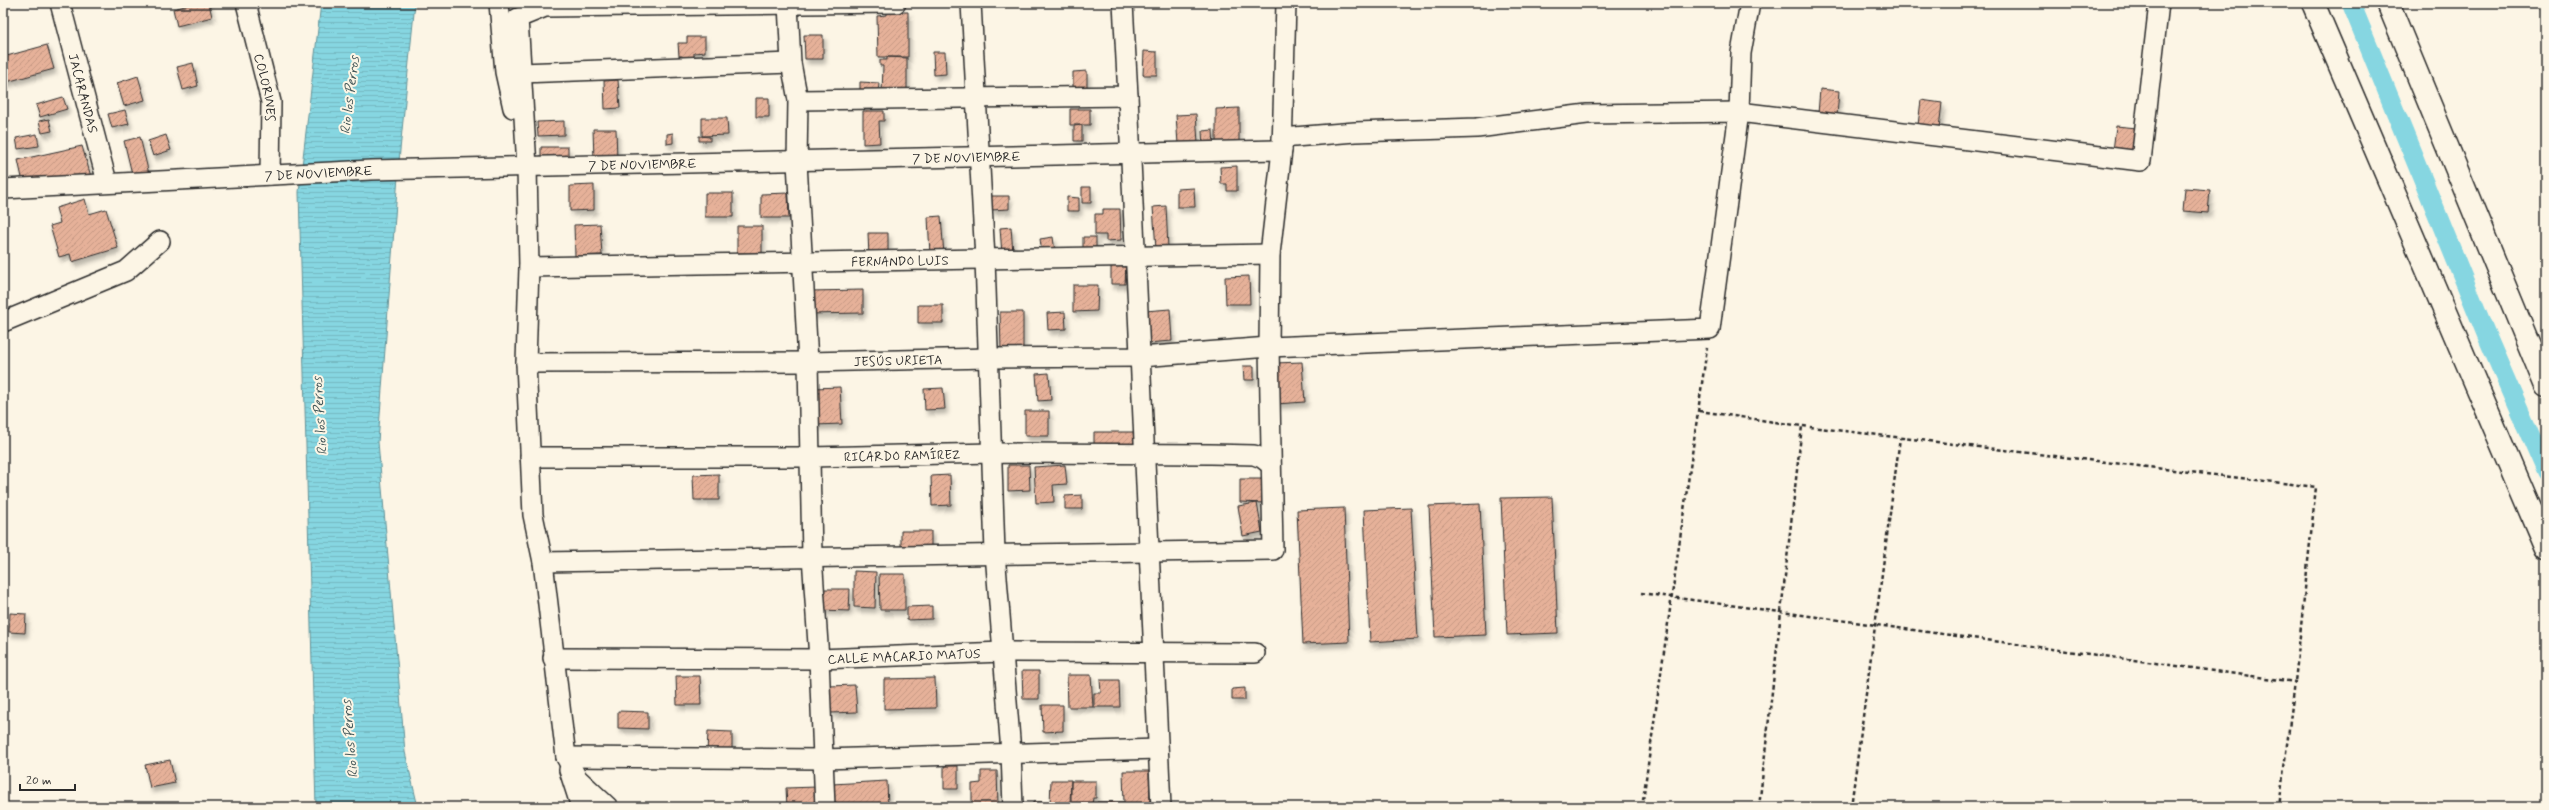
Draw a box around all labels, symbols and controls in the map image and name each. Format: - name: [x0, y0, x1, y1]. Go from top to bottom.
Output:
- street label: JACARANDAS: [64, 52, 101, 136]
- street label: COLORINES: [249, 52, 278, 122]
- water label: Rio los Perros: [336, 53, 364, 135]
- street label: 7 DE NOVIEMBRE: [912, 149, 1021, 168]
- street label: 7 DE NOVIEMBRE: [588, 156, 697, 175]
- street label: 7 DE NOVIEMBRE: [264, 163, 373, 185]
- street label: FERNANDO LUIS: [851, 253, 949, 271]
- street label: JESÚS URIETA: [853, 352, 943, 371]
- water label: Rio los Perros: [308, 374, 332, 456]
- street label: RICARDO RAMÍREZ: [844, 446, 960, 466]
- street label: CALLE MACARIO MATUS: [827, 646, 981, 669]
- water label: Rio los Perros: [337, 697, 362, 779]
- scale bar: [20, 766, 75, 792]
- text: 20 m: [26, 773, 52, 789]

